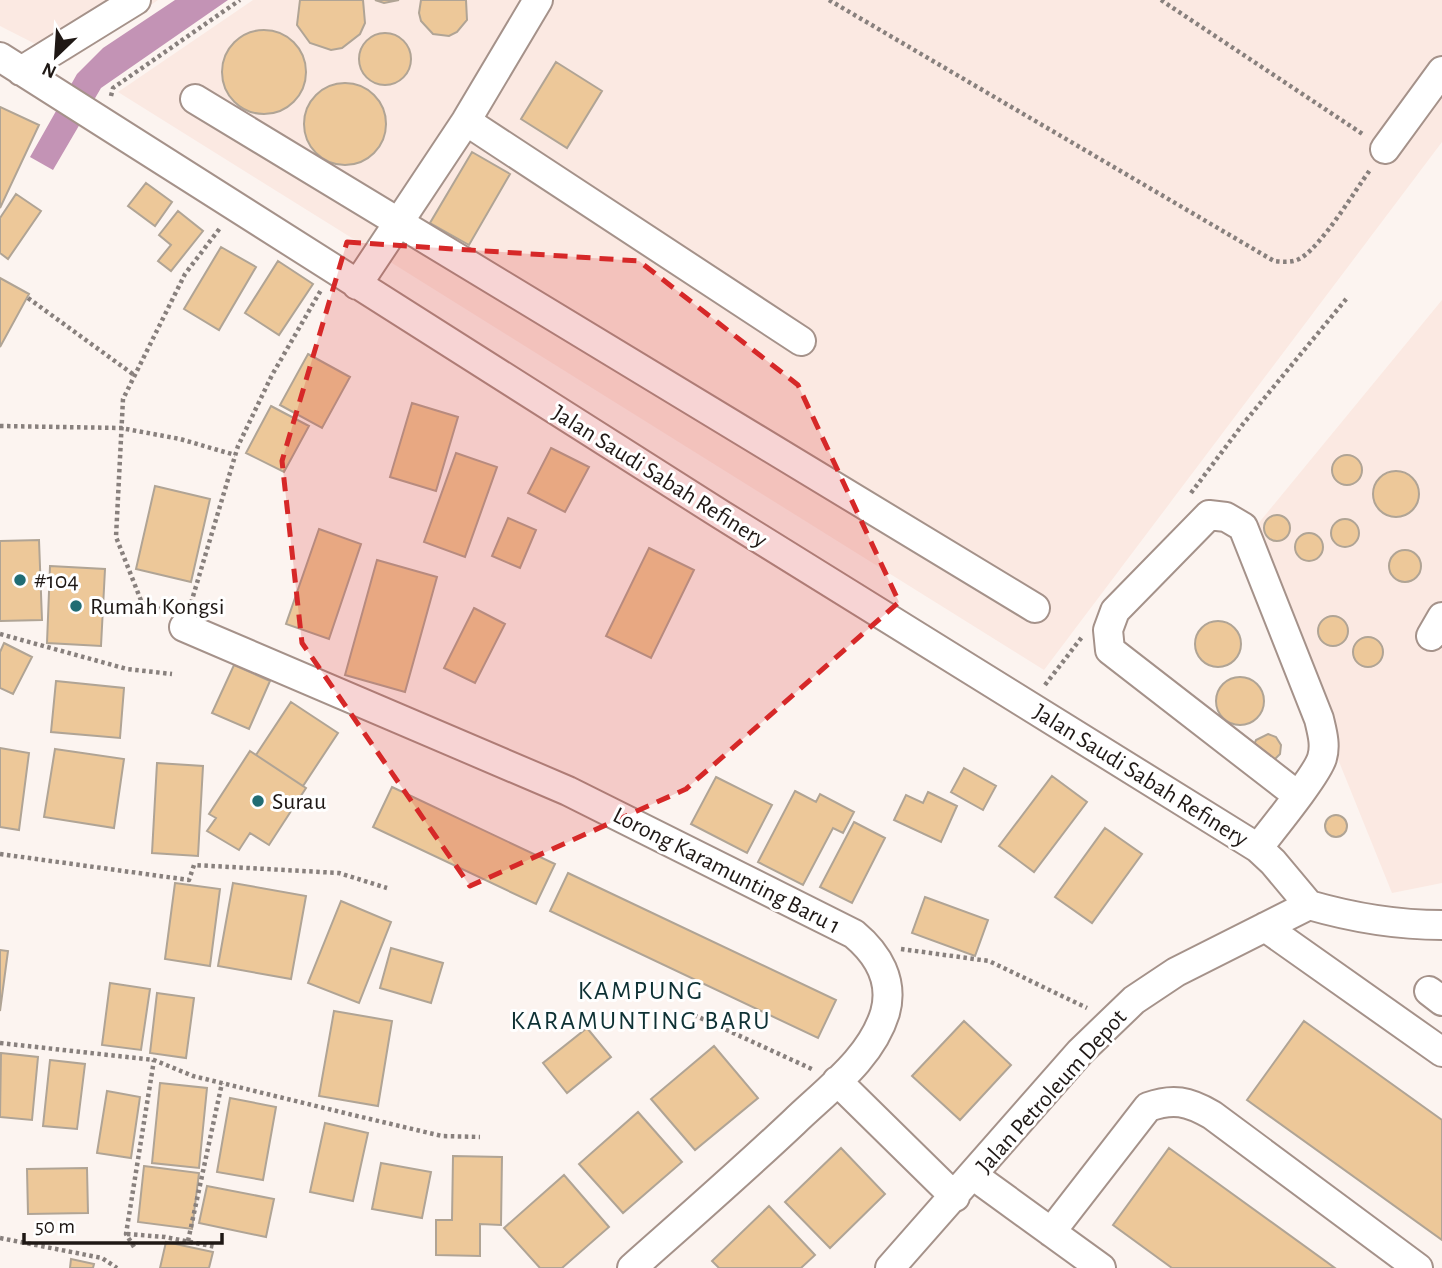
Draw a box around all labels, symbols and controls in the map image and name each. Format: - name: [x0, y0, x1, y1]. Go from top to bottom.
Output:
- north arrow: [21, 21, 91, 91]
- text: N: [39, 59, 59, 81]
- street label: Jalan Saudi Sabah Refinery: [548, 401, 771, 553]
- place label: #104: [34, 569, 79, 593]
- marker: #104: [12, 572, 28, 588]
- place label: Rumah Kongsi: [90, 595, 224, 619]
- marker: Rumah Kongsi: [68, 598, 84, 614]
- street label: Jalan Saudi Sabah Refinery: [1029, 700, 1252, 852]
- place label: Surau: [272, 790, 326, 814]
- marker: Surau: [250, 793, 266, 809]
- street label: Lorong Karamunting Baru 1: [609, 803, 844, 939]
- district label: KAMPUNG KARAMUNTING BARU: [511, 978, 771, 1034]
- street label: Jalan Petroleum Depot: [972, 1005, 1132, 1178]
- scale bar: [24, 1202, 222, 1246]
- text: 50 m: [35, 1216, 75, 1237]

